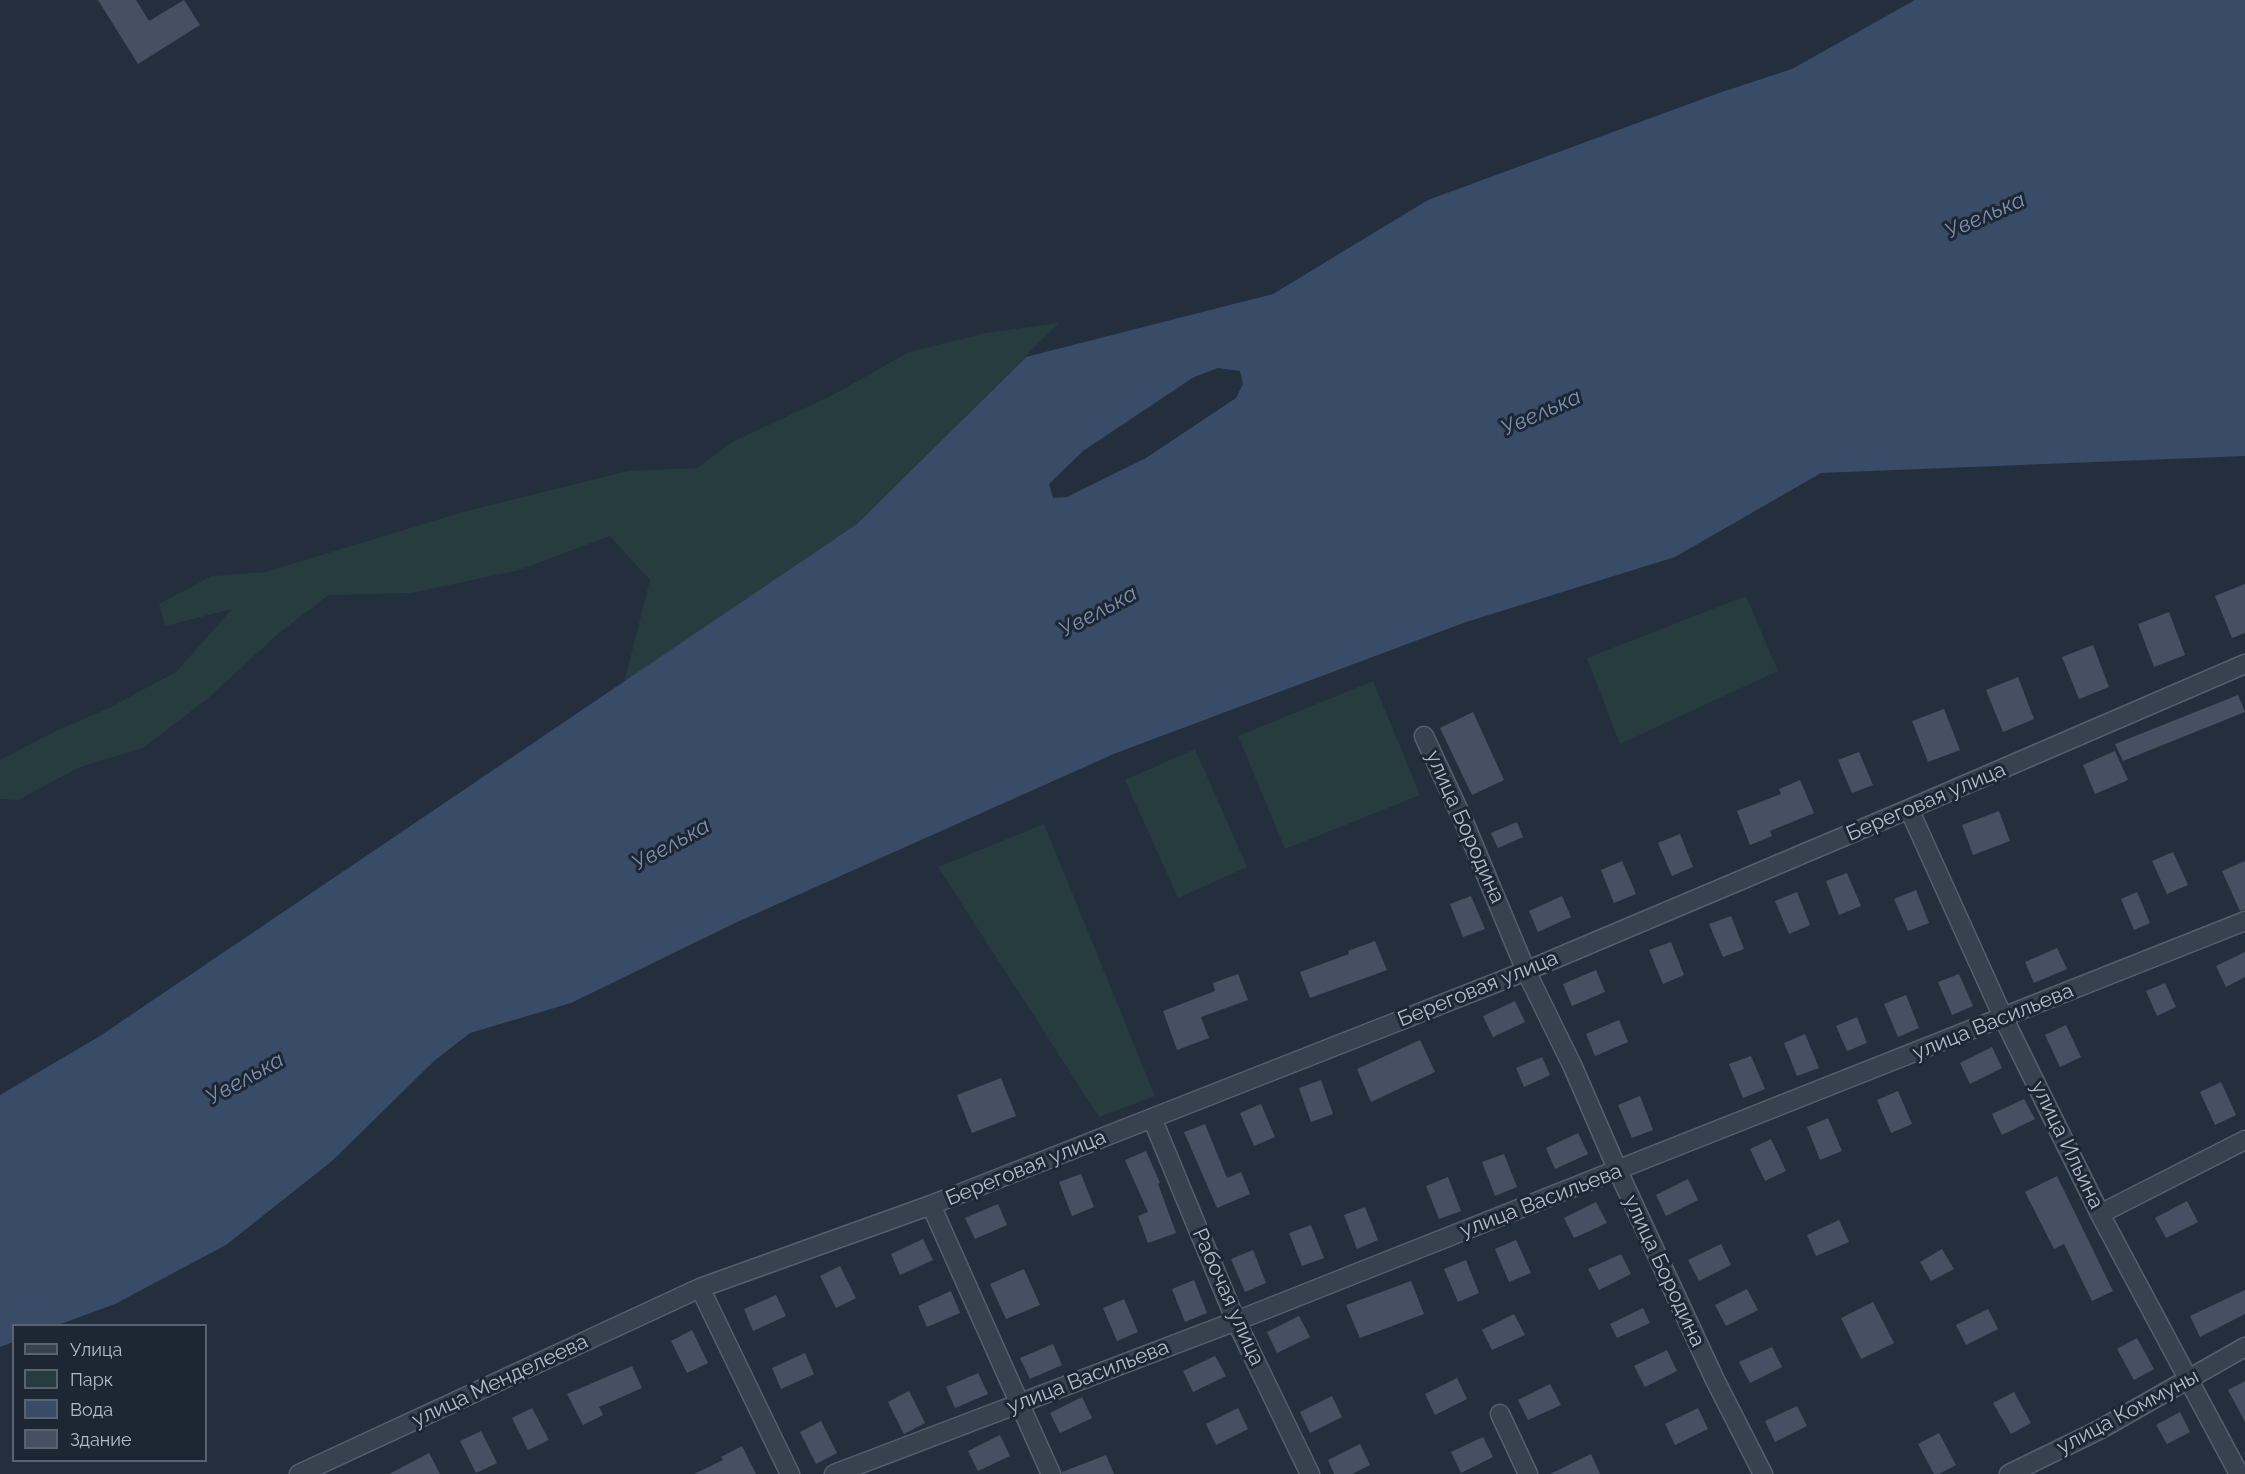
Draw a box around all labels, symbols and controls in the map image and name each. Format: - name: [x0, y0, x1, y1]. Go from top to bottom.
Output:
- water label: Увелька: [1941, 187, 2029, 245]
- water label: Увелька: [1497, 384, 1585, 442]
- water label: Увелька: [1054, 580, 1142, 644]
- street label: улица Бородина: [1420, 747, 1510, 907]
- street label: Береговая улица: [1843, 757, 2009, 847]
- water label: Увелька: [627, 813, 715, 877]
- street label: Береговая улица: [1394, 945, 1562, 1033]
- street label: улица Васильева: [1909, 978, 2077, 1066]
- water label: Увелька: [201, 1047, 289, 1111]
- street label: улица Ильина: [2025, 1077, 2109, 1213]
- street label: Береговая улица: [942, 1124, 1110, 1212]
- street label: улица Васильева: [1456, 1159, 1626, 1243]
- street label: улица Бородина: [1618, 1191, 1710, 1351]
- street label: Рабочая улица: [1186, 1224, 1270, 1370]
- legend: [12, 1324, 207, 1462]
- street label: улица Менделеева: [408, 1329, 592, 1433]
- street label: улица Васильева: [1003, 1335, 1173, 1419]
- text: Улица: [70, 1339, 122, 1360]
- street label: улица Коммуны: [2053, 1364, 2203, 1460]
- text: Парк: [70, 1369, 113, 1390]
- text: Вода: [70, 1399, 113, 1420]
- text: Здание: [70, 1429, 132, 1450]

